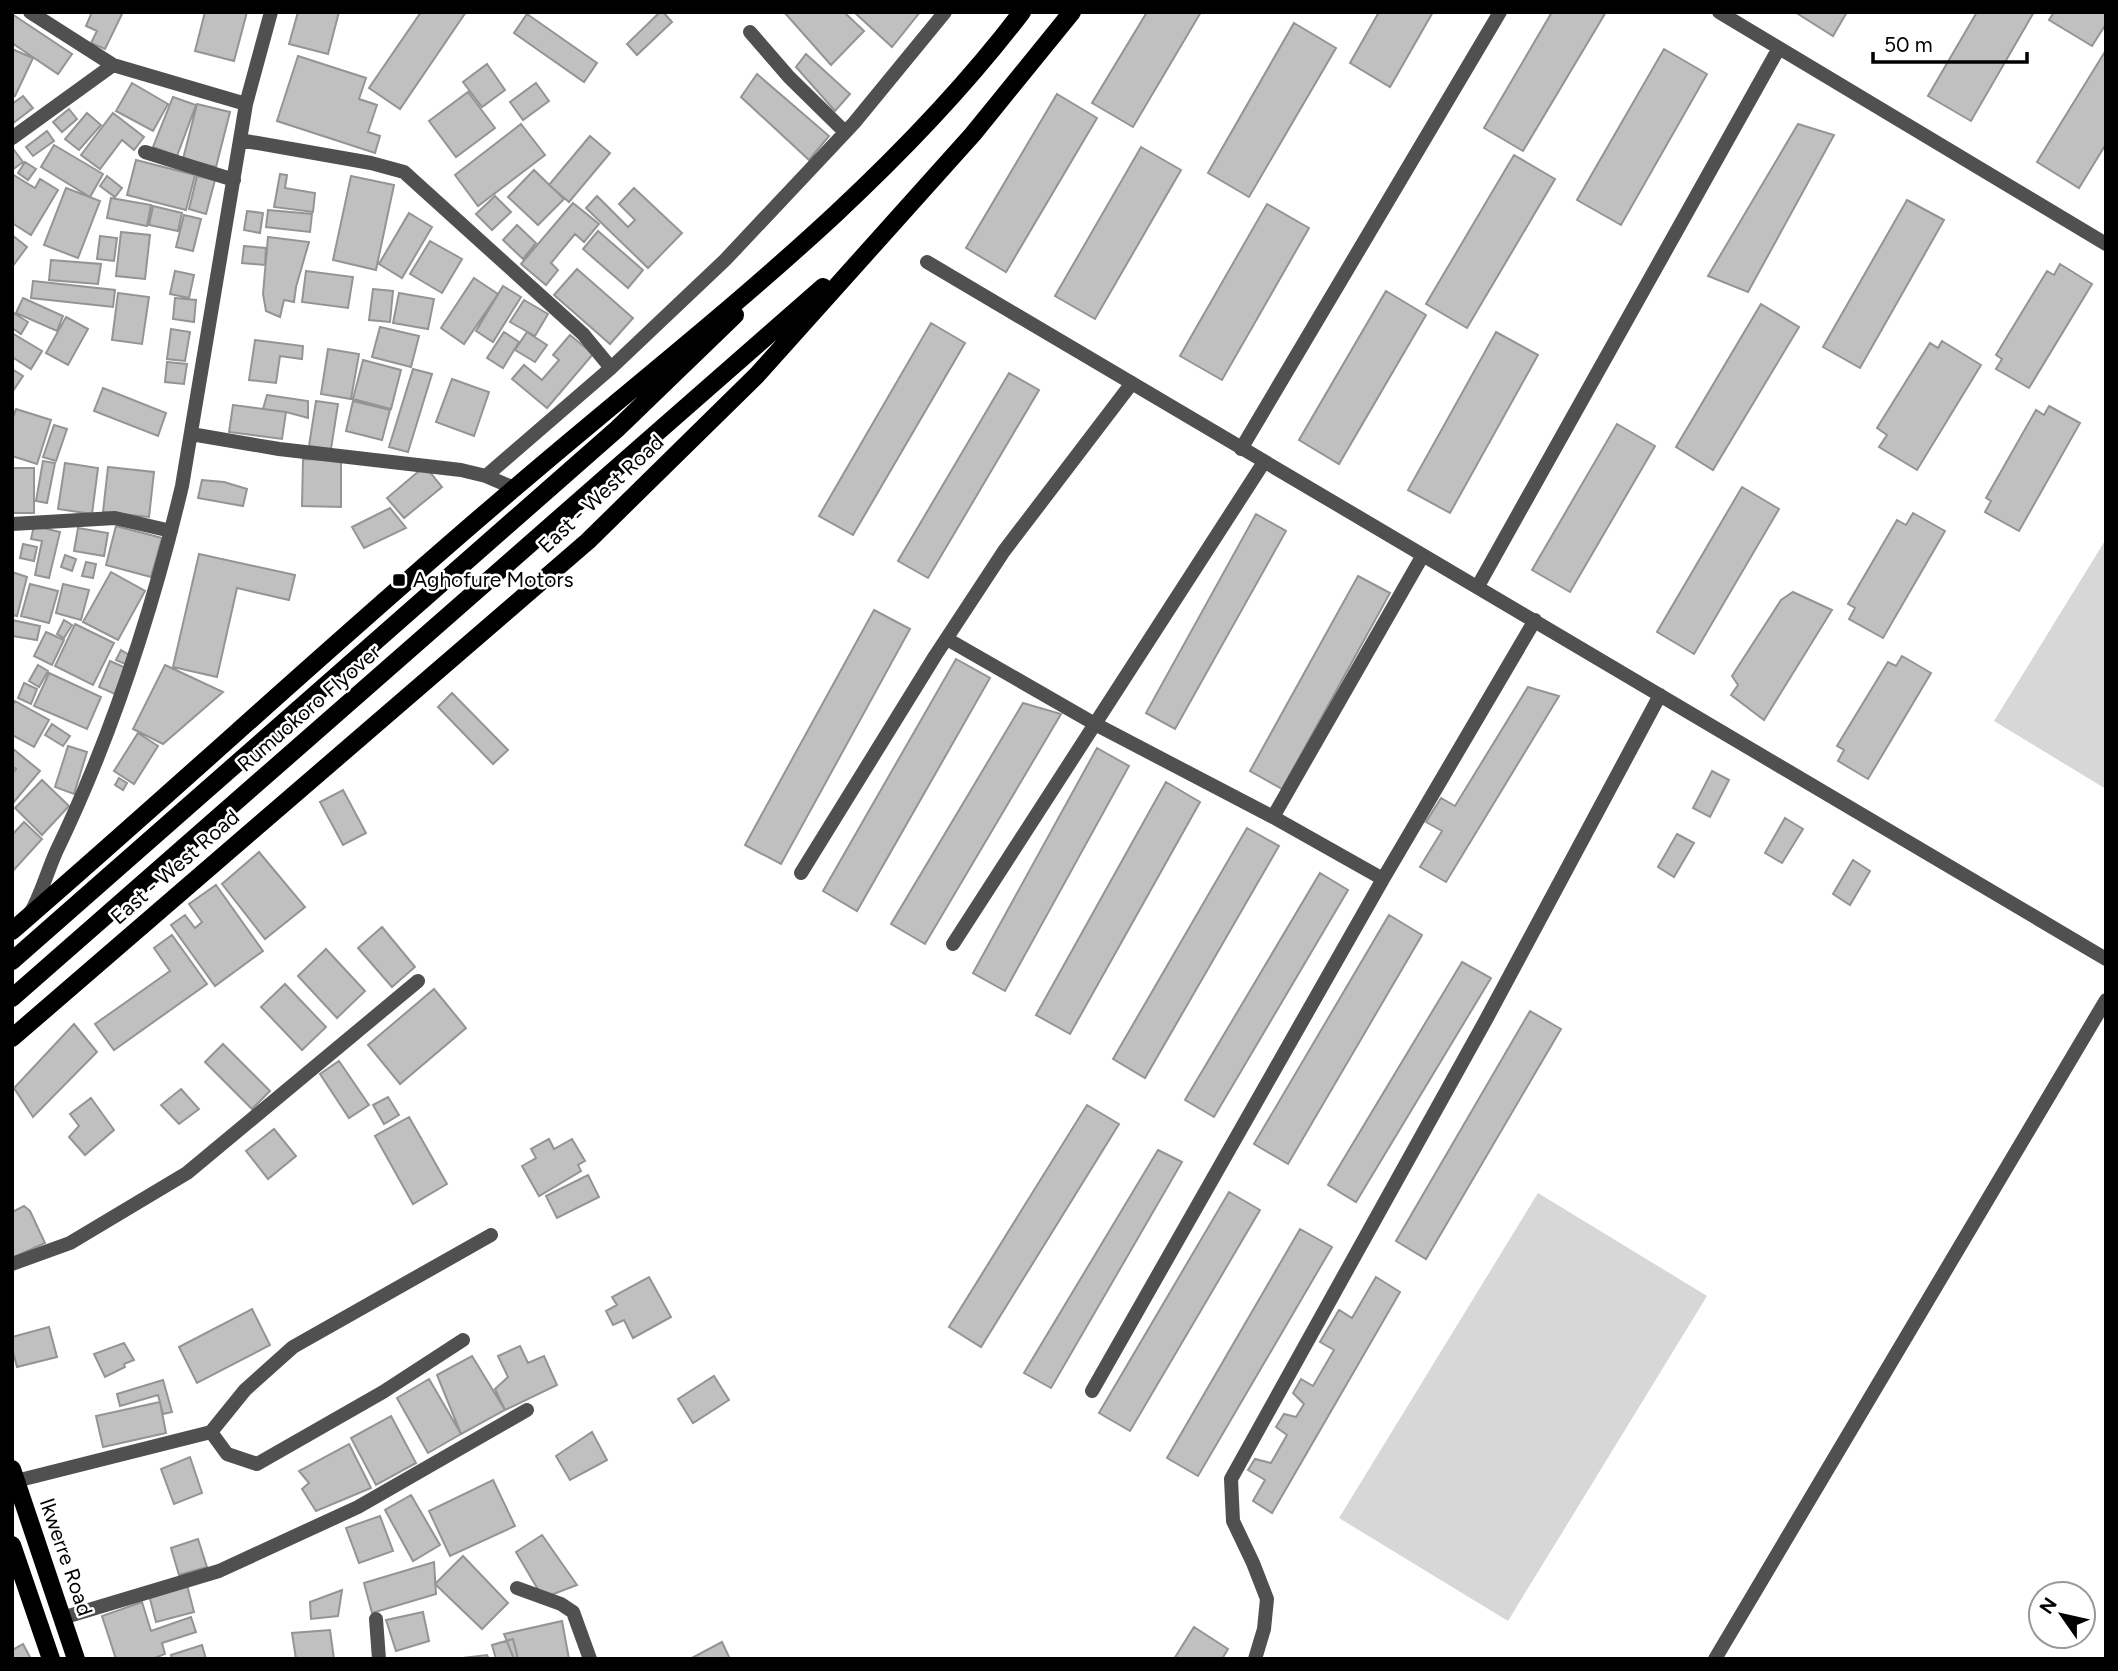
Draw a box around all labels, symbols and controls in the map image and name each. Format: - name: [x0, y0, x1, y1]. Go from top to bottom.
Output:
- scale bar: [1873, 21, 2027, 65]
- text: 50 m: [1884, 32, 1933, 57]
- street label: East - West Road: [533, 429, 668, 558]
- place label: Aghofure Motors: [413, 567, 573, 592]
- marker: Aghofure Motors: [391, 572, 407, 588]
- street label: Rumuokoro Flyover: [232, 639, 385, 776]
- street label: East - West Road: [105, 804, 244, 929]
- street label: Ikwerre Road: [35, 1495, 98, 1619]
- north arrow: [2027, 1580, 2097, 1650]
- text: N: [2035, 1593, 2062, 1618]

